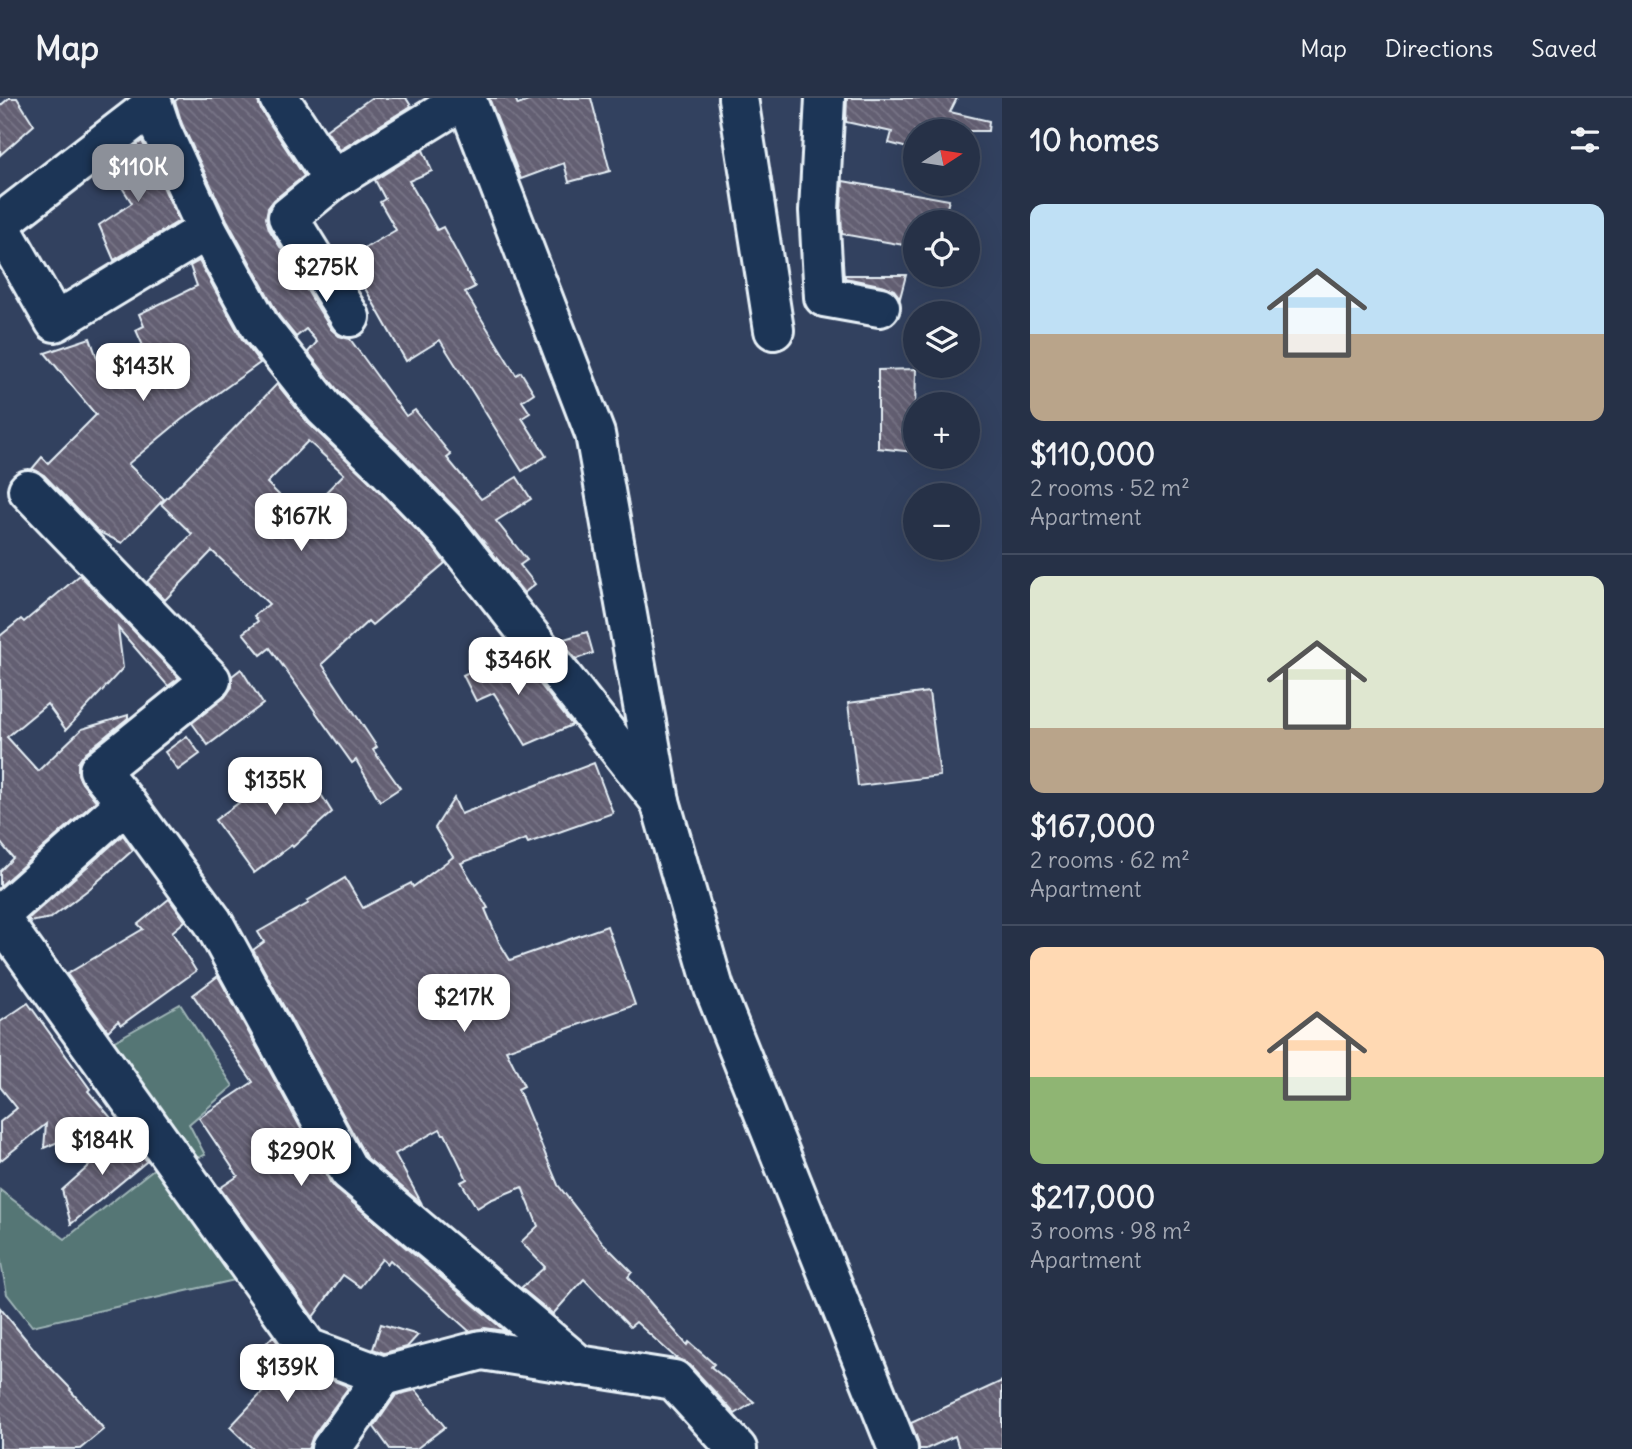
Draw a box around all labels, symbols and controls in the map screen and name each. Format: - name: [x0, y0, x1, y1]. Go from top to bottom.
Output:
- text: Map: [35, 27, 99, 69]
- text: Map: [1300, 33, 1347, 63]
- text: Directions: [1385, 33, 1493, 63]
- text: Saved: [1531, 33, 1597, 63]
- north arrow: [903, 119, 980, 196]
- map controls: [903, 119, 980, 560]
- text: 10 homes: [1030, 121, 1159, 159]
- icon: filters: [1566, 121, 1604, 159]
- pin: $110K: [89, 144, 187, 204]
- text: $110K: [108, 152, 168, 181]
- button: locate: [903, 210, 980, 287]
- pin: $275K: [277, 244, 375, 304]
- icon: home: [1254, 250, 1380, 376]
- text: $275K: [294, 252, 358, 281]
- button: layers: [903, 301, 980, 378]
- pin: $143K: [94, 344, 192, 403]
- text: $143K: [112, 351, 174, 380]
- button: +: [903, 392, 980, 469]
- text: $110,000: [1030, 435, 1155, 473]
- text: 2 rooms · 52 m²: [1030, 473, 1190, 502]
- button: −: [903, 483, 980, 560]
- pin: $167K: [252, 494, 350, 553]
- text: $167K: [271, 501, 331, 530]
- text: Apartment: [1030, 502, 1142, 531]
- icon: home: [1254, 622, 1380, 748]
- pin: $346K: [469, 638, 567, 697]
- text: $346K: [485, 645, 551, 674]
- pin: $135K: [226, 758, 324, 817]
- text: $135K: [244, 765, 306, 794]
- text: $167,000: [1030, 807, 1156, 845]
- text: 2 rooms · 62 m²: [1030, 845, 1190, 874]
- text: Apartment: [1030, 874, 1142, 903]
- pin: $217K: [415, 974, 513, 1034]
- text: $217K: [434, 982, 494, 1011]
- icon: home: [1254, 993, 1380, 1119]
- pin: $184K: [53, 1118, 151, 1177]
- text: $184K: [71, 1125, 133, 1154]
- pin: $290K: [252, 1128, 350, 1188]
- text: $290K: [267, 1136, 335, 1165]
- text: $217,000: [1030, 1178, 1155, 1216]
- text: 3 rooms · 98 m²: [1030, 1216, 1191, 1245]
- text: Apartment: [1030, 1245, 1142, 1274]
- pin: $139K: [238, 1344, 336, 1404]
- text: $139K: [256, 1352, 318, 1381]

